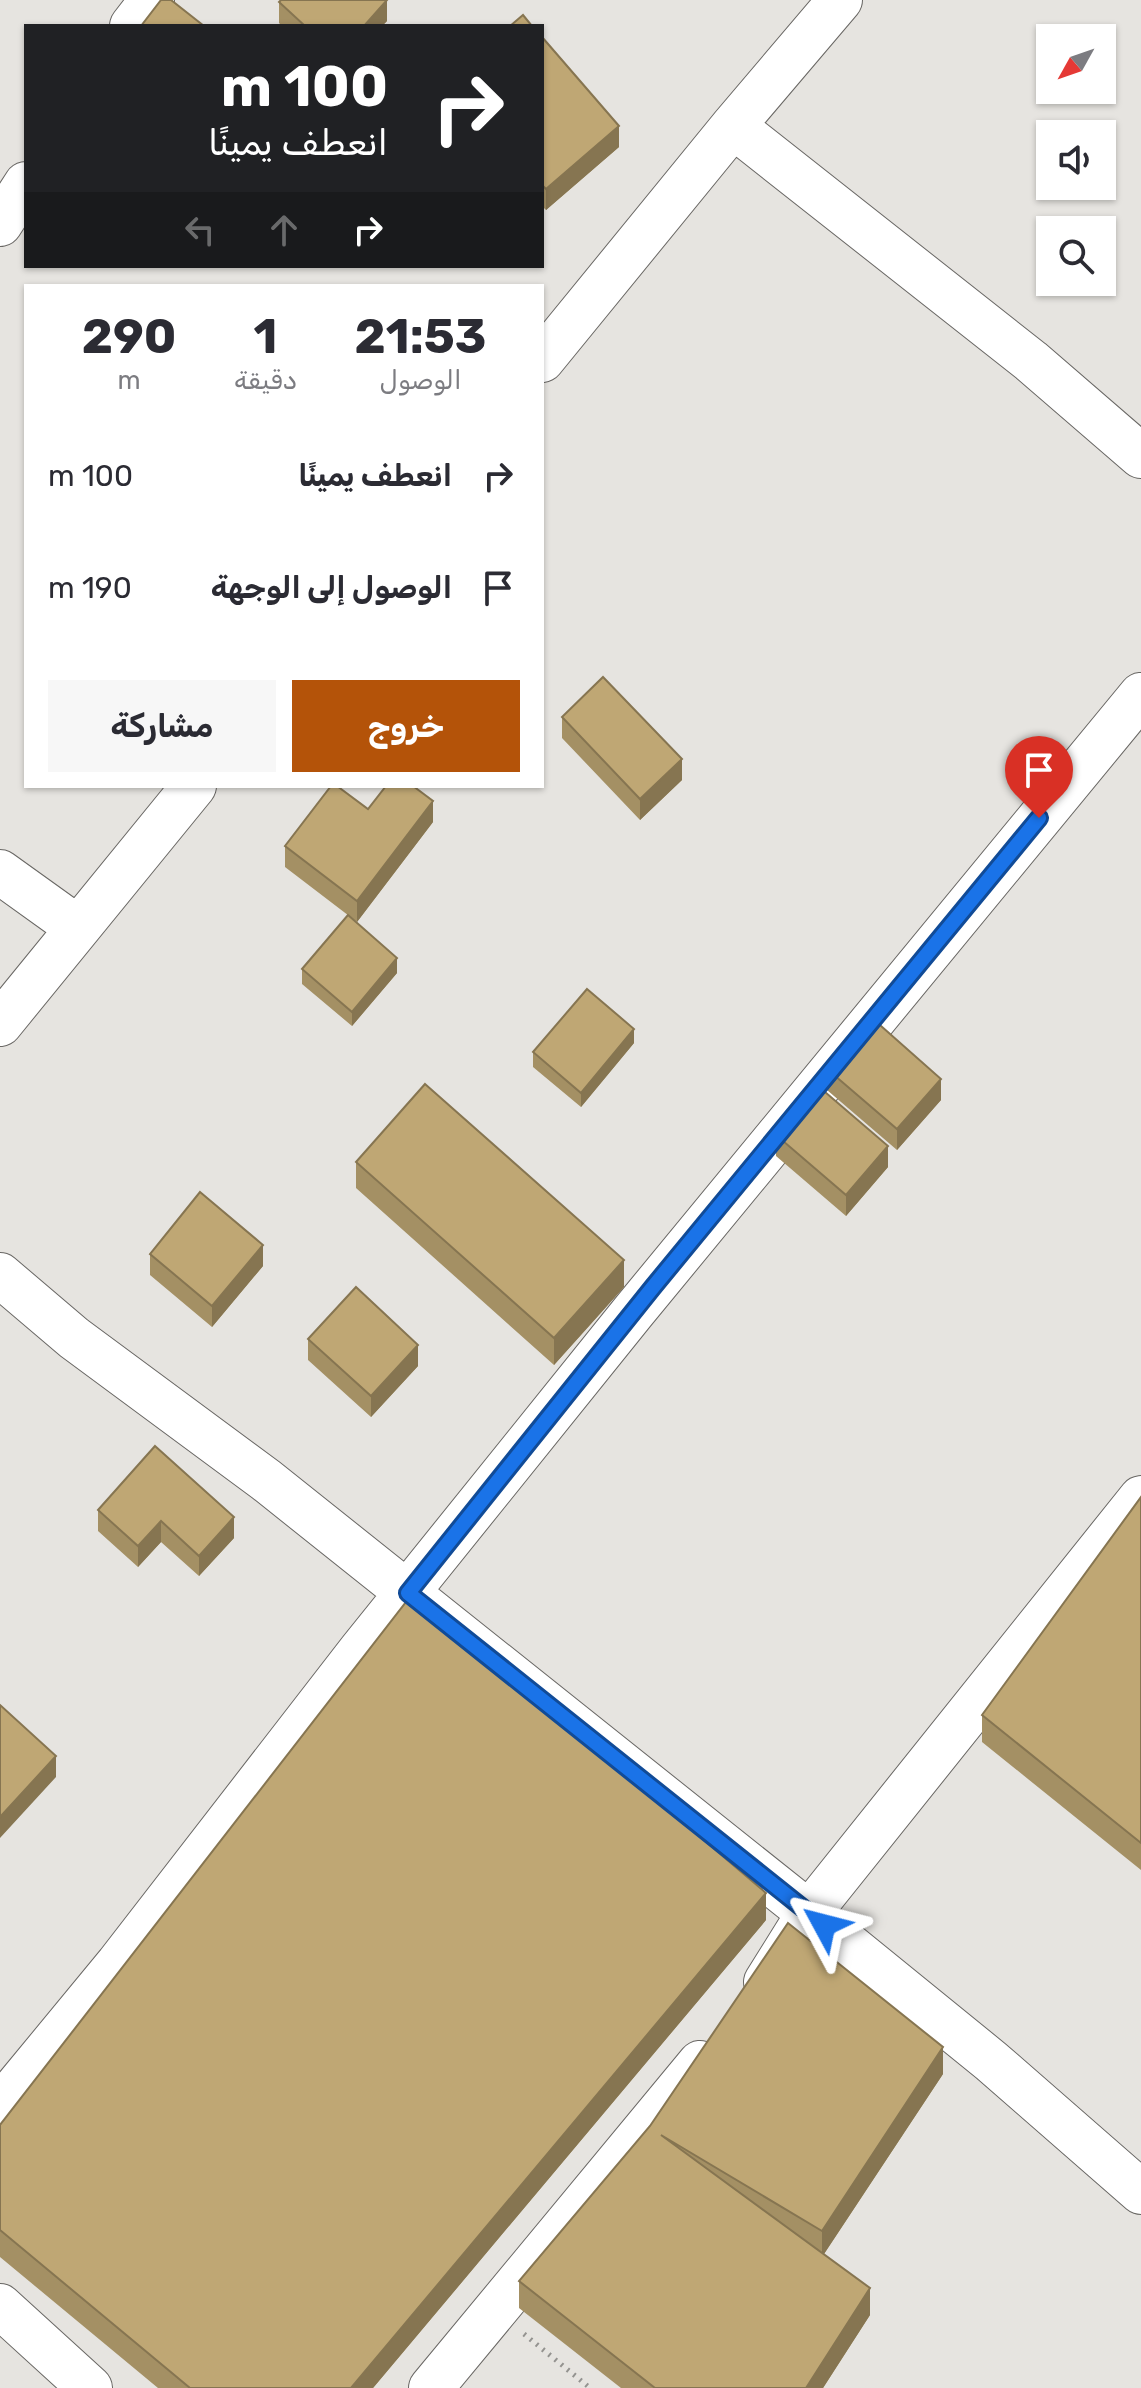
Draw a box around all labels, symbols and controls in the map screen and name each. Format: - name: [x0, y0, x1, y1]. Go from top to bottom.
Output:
- north arrow: [1036, 24, 1116, 104]
- map controls: [1036, 24, 1116, 296]
- text: 100 m: [221, 54, 388, 120]
- icon: right: [416, 56, 520, 160]
- button: sound: [1036, 120, 1116, 200]
- text: انعطف يمينًا: [208, 121, 388, 164]
- icon: left: [178, 208, 222, 252]
- icon: ahead: [262, 208, 306, 252]
- icon: right: [346, 208, 390, 252]
- button: search: [1036, 216, 1116, 296]
- text: 290: [82, 308, 176, 365]
- text: 1: [254, 308, 277, 365]
- text: 21:53: [355, 308, 486, 365]
- text: m: [117, 365, 141, 396]
- text: دقيقة: [234, 365, 297, 396]
- text: الوصول: [379, 365, 461, 396]
- icon: right: [476, 454, 520, 498]
- text: 100 m: [48, 458, 133, 494]
- text: انعطف يمينًا: [298, 458, 452, 494]
- icon: arrive: [476, 566, 520, 610]
- text: 190 m: [48, 570, 132, 606]
- text: الوصول إلى الوجهة: [211, 570, 452, 606]
- button: مشاركة: [48, 680, 276, 772]
- button: خروج: [292, 680, 520, 772]
- pin: [1005, 736, 1073, 818]
- icon: arrive: [1017, 748, 1061, 792]
- position arrow: [782, 1883, 866, 1967]

